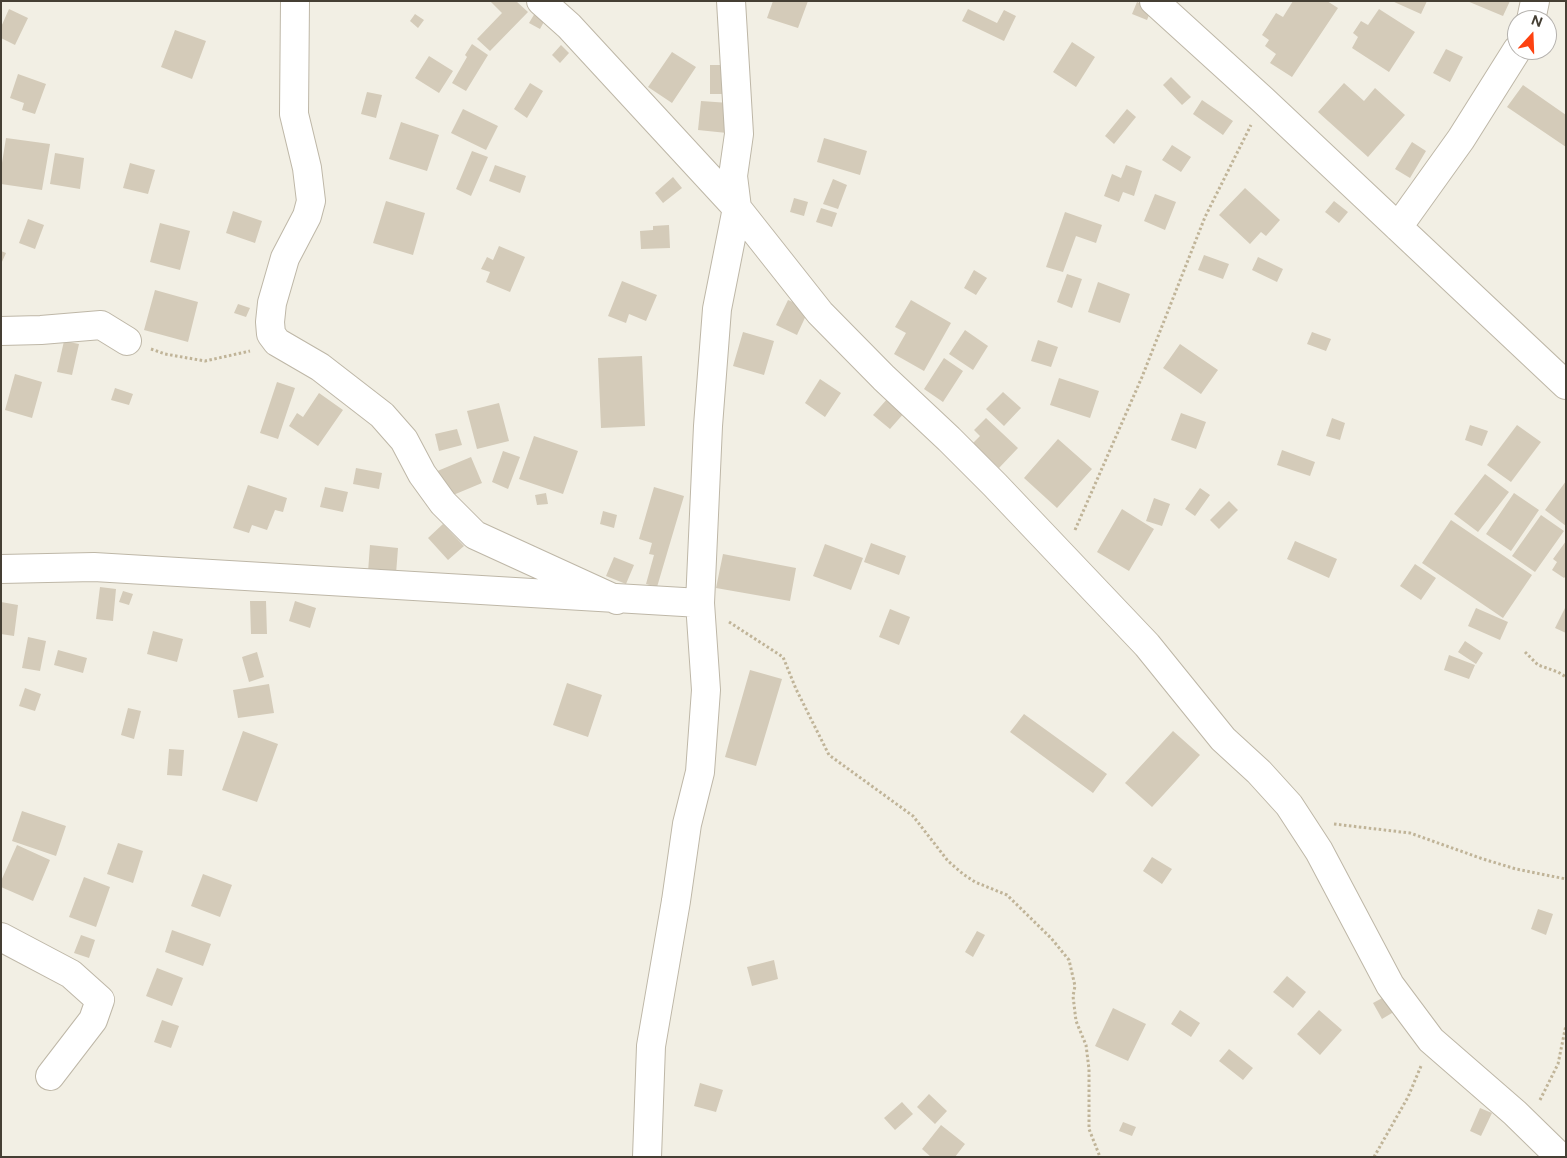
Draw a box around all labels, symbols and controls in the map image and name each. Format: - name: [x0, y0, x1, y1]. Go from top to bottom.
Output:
- north arrow: [1507, 10, 1557, 60]
- text: N: [1529, 12, 1545, 31]

